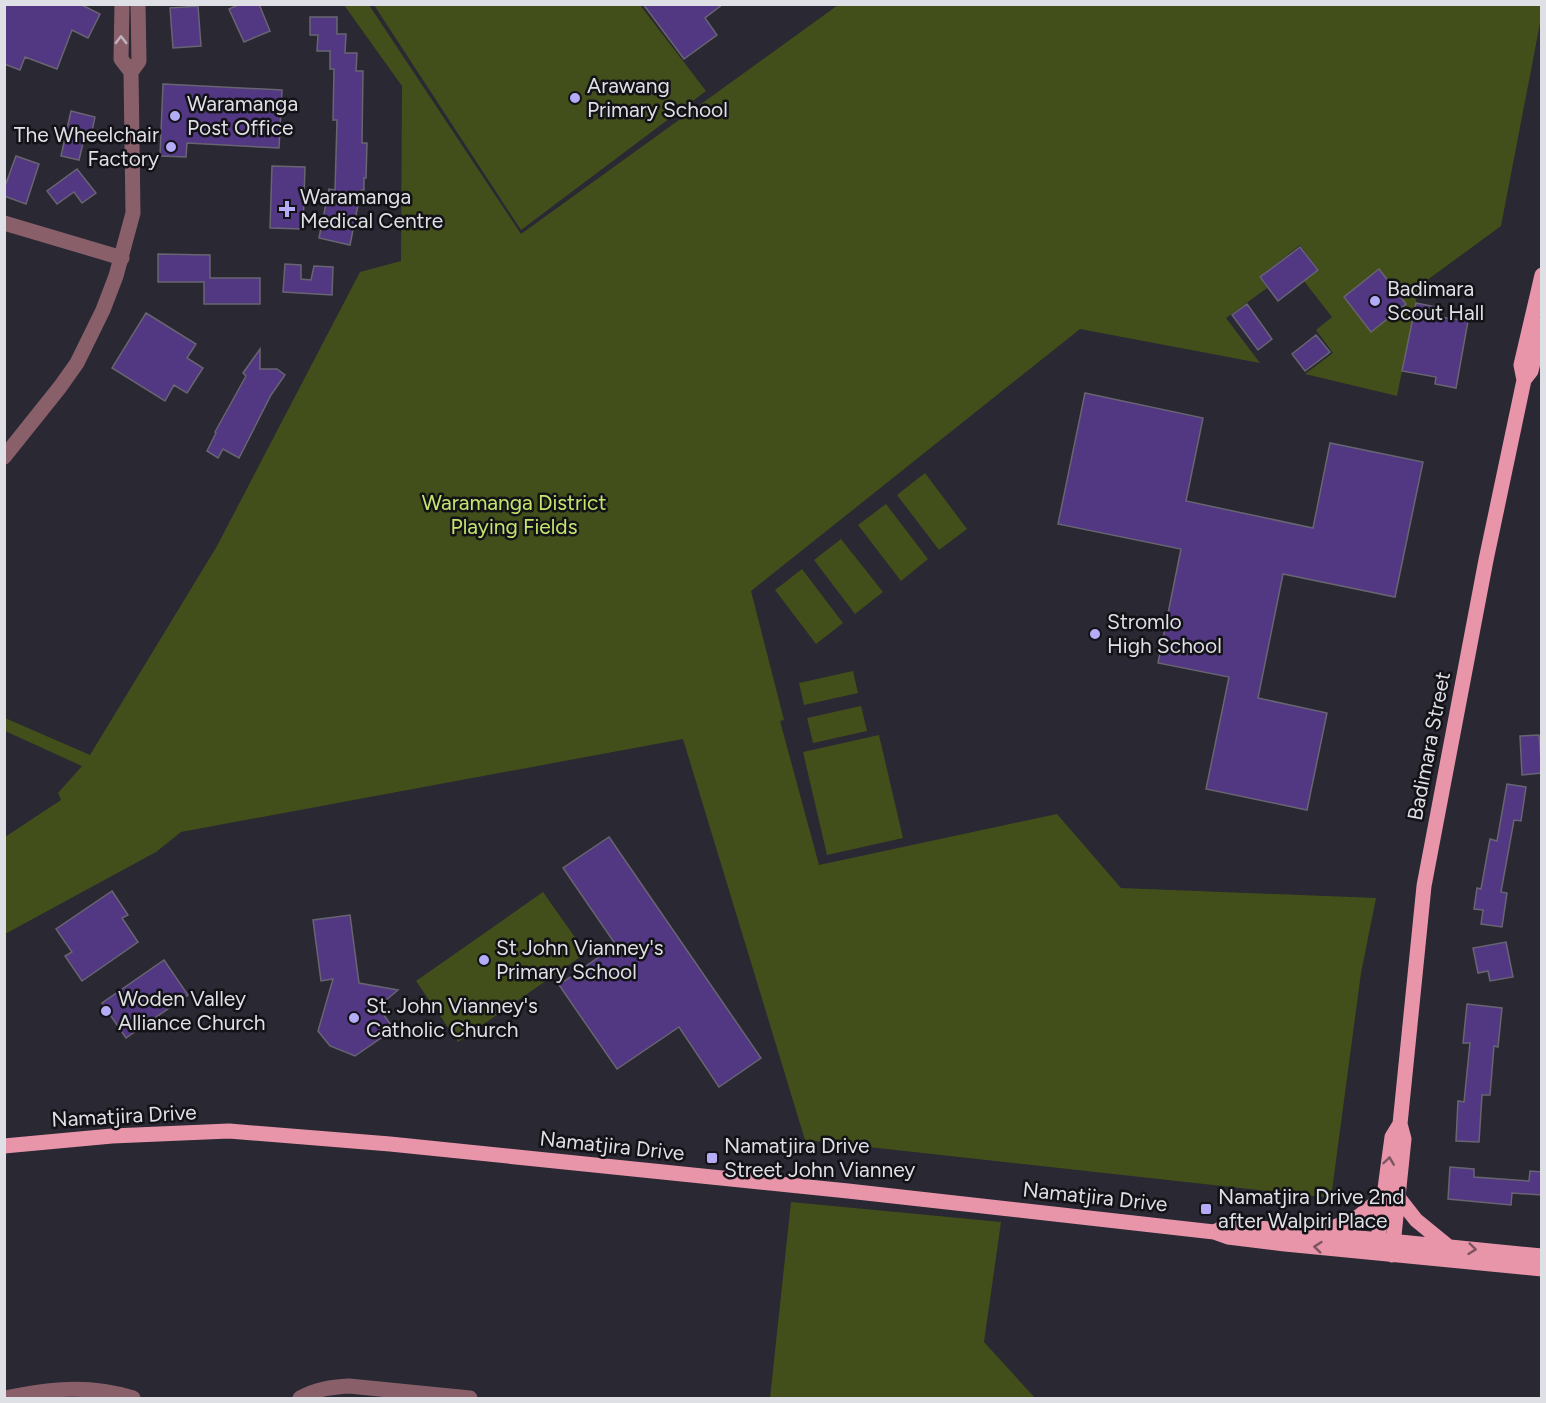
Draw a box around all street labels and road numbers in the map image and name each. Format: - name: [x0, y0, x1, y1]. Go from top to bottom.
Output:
- street label: Badimara Street: [1402, 669, 1455, 822]
- street label: Namatjira Drive: [51, 1099, 197, 1132]
- street label: Namatjira Drive: [538, 1125, 686, 1166]
- street label: Namatjira Drive: [1021, 1176, 1169, 1217]

